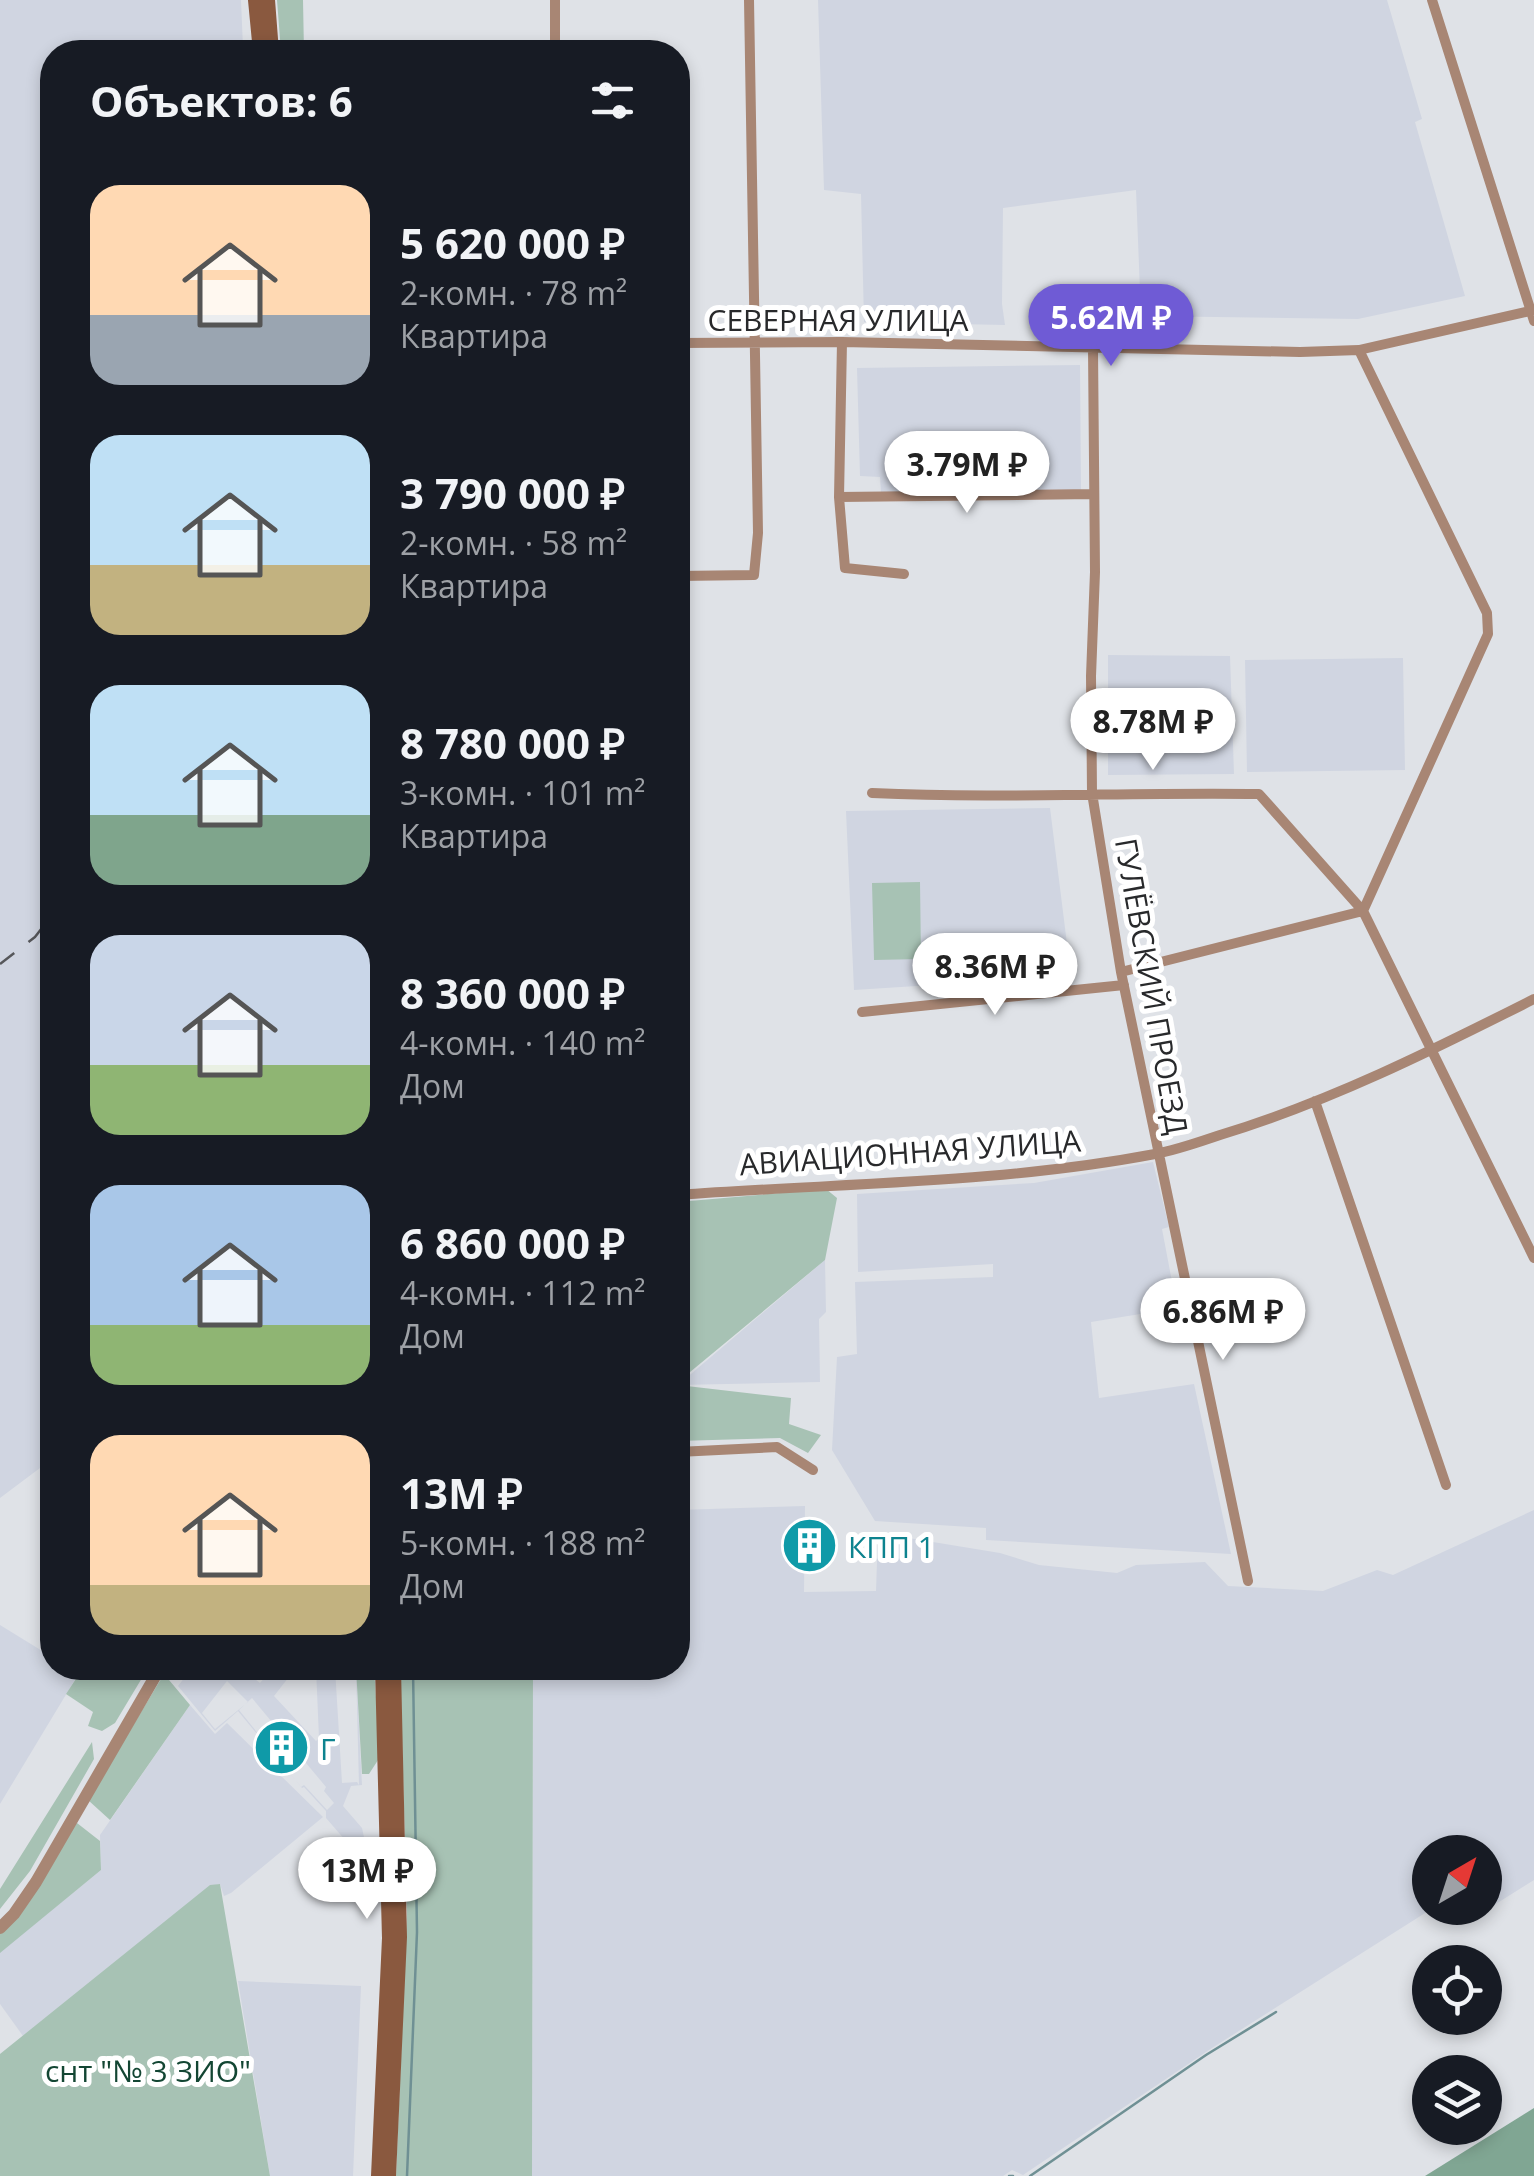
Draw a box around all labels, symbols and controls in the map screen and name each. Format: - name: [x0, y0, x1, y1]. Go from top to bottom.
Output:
- text: Объектов: 6: [90, 72, 353, 129]
- icon: filters: [585, 73, 640, 128]
- text: 5 620 000 ₽: [400, 214, 625, 271]
- icon: home: [170, 225, 290, 345]
- text: 2-комн. · 78 m²: [400, 271, 627, 314]
- pin: 5.62M ₽: [1019, 284, 1203, 369]
- text: 5.62M ₽: [1050, 295, 1172, 338]
- street label: СЕВЕРНАЯ УЛИЦА: [707, 299, 969, 340]
- text: Квартира: [400, 314, 548, 357]
- pin: 3.79M ₽: [875, 431, 1059, 516]
- text: 3.79M ₽: [906, 442, 1028, 485]
- text: 3 790 000 ₽: [400, 464, 625, 521]
- icon: home: [170, 475, 290, 595]
- text: 2-комн. · 58 m²: [400, 521, 627, 564]
- text: Квартира: [400, 564, 548, 607]
- pin: 8.78M ₽: [1061, 688, 1245, 773]
- text: 8.78M ₽: [1092, 699, 1214, 742]
- text: 8 780 000 ₽: [400, 714, 625, 771]
- icon: home: [170, 725, 290, 845]
- text: 3-комн. · 101 m²: [400, 771, 645, 814]
- text: Квартира: [400, 814, 548, 857]
- street label: ГУЛЁВСКИЙ ПРОЕЗД: [1106, 835, 1198, 1137]
- pin: 8.36M ₽: [903, 933, 1087, 1018]
- text: 8.36M ₽: [934, 944, 1056, 987]
- text: 8 360 000 ₽: [400, 964, 625, 1021]
- icon: home: [170, 975, 290, 1095]
- text: 4-комн. · 140 m²: [400, 1021, 645, 1064]
- text: Дом: [400, 1064, 465, 1107]
- street label: АВИАЦИОННАЯ УЛИЦА: [738, 1120, 1082, 1184]
- text: 6 860 000 ₽: [400, 1214, 625, 1271]
- icon: home: [170, 1225, 290, 1345]
- text: 4-комн. · 112 m²: [400, 1271, 645, 1314]
- pin: 6.86M ₽: [1131, 1278, 1315, 1363]
- text: 6.86M ₽: [1162, 1289, 1284, 1332]
- text: Дом: [400, 1314, 465, 1357]
- text: 13M ₽: [400, 1464, 523, 1521]
- icon: home: [170, 1475, 290, 1595]
- building icon: КПП 1: [779, 1516, 839, 1576]
- text: 5-комн. · 188 m²: [400, 1521, 645, 1564]
- place label: КПП 1: [848, 1526, 935, 1567]
- text: Дом: [400, 1564, 465, 1607]
- building icon: Г: [251, 1718, 311, 1778]
- place label: Г: [320, 1728, 336, 1769]
- north arrow: [1412, 1835, 1502, 1925]
- map controls: [1412, 1835, 1502, 2145]
- pin: 13M ₽: [297, 1837, 437, 1922]
- text: 13M ₽: [320, 1848, 414, 1891]
- button: locate: [1412, 1945, 1502, 2035]
- park label: снт "№ 3 ЗИО": [45, 2050, 251, 2091]
- button: layers: [1412, 2055, 1502, 2145]

